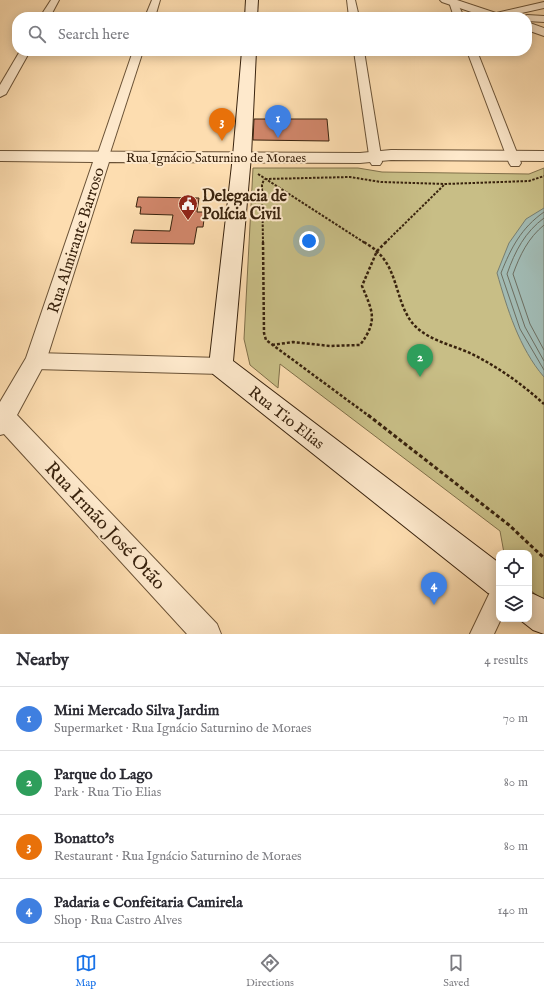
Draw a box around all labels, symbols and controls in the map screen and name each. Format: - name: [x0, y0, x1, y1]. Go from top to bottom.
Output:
- search box: [12, 12, 532, 56]
- icon: search: [26, 23, 48, 45]
- text: Search here: [58, 25, 129, 44]
- pin: 1: [265, 105, 291, 138]
- pin: 3: [209, 108, 235, 141]
- street label: Rua Ignácio Saturnino de Moraes: [126, 150, 307, 167]
- street label: Rua Almirante Barroso: [44, 165, 110, 316]
- place label: Delegacia de Polícia Civil: [202, 187, 288, 225]
- public building icon: Delegacia de Polícia Civil: [177, 193, 199, 221]
- your location: [299, 231, 319, 251]
- pin: 2: [407, 344, 433, 377]
- street label: Rua Tio Elias: [244, 383, 328, 455]
- street label: Rua Irmão José Otão: [39, 457, 170, 596]
- map controls: [496, 550, 532, 622]
- button: locate: [496, 550, 532, 586]
- pin: 4: [421, 572, 447, 605]
- button: layers: [496, 586, 532, 622]
- text: Nearby: [16, 650, 69, 671]
- text: 4 results: [484, 652, 528, 669]
- text: Mini Mercado Silva Jardim: [54, 701, 219, 720]
- text: 1: [27, 710, 31, 727]
- text: 70 m: [503, 710, 528, 727]
- text: Supermarket · Rua Ignácio Saturnino de Moraes: [54, 720, 312, 737]
- text: Parque do Lago: [54, 765, 153, 784]
- text: 2: [26, 774, 32, 791]
- text: 80 m: [504, 774, 528, 791]
- text: Park · Rua Tio Elias: [54, 784, 161, 801]
- text: Bonatto's: [54, 829, 114, 848]
- text: 3: [27, 838, 31, 855]
- text: 80 m: [504, 838, 528, 855]
- text: Restaurant · Rua Ignácio Saturnino de Moraes: [54, 848, 302, 865]
- text: Padaria e Confeitaria Camirela: [54, 893, 243, 912]
- text: 4: [26, 902, 32, 919]
- text: 140 m: [498, 902, 528, 919]
- text: Shop · Rua Castro Alves: [54, 912, 182, 929]
- tab: Map: [75, 952, 97, 990]
- tab: Directions: [246, 952, 294, 990]
- tab: Saved: [443, 952, 469, 990]

